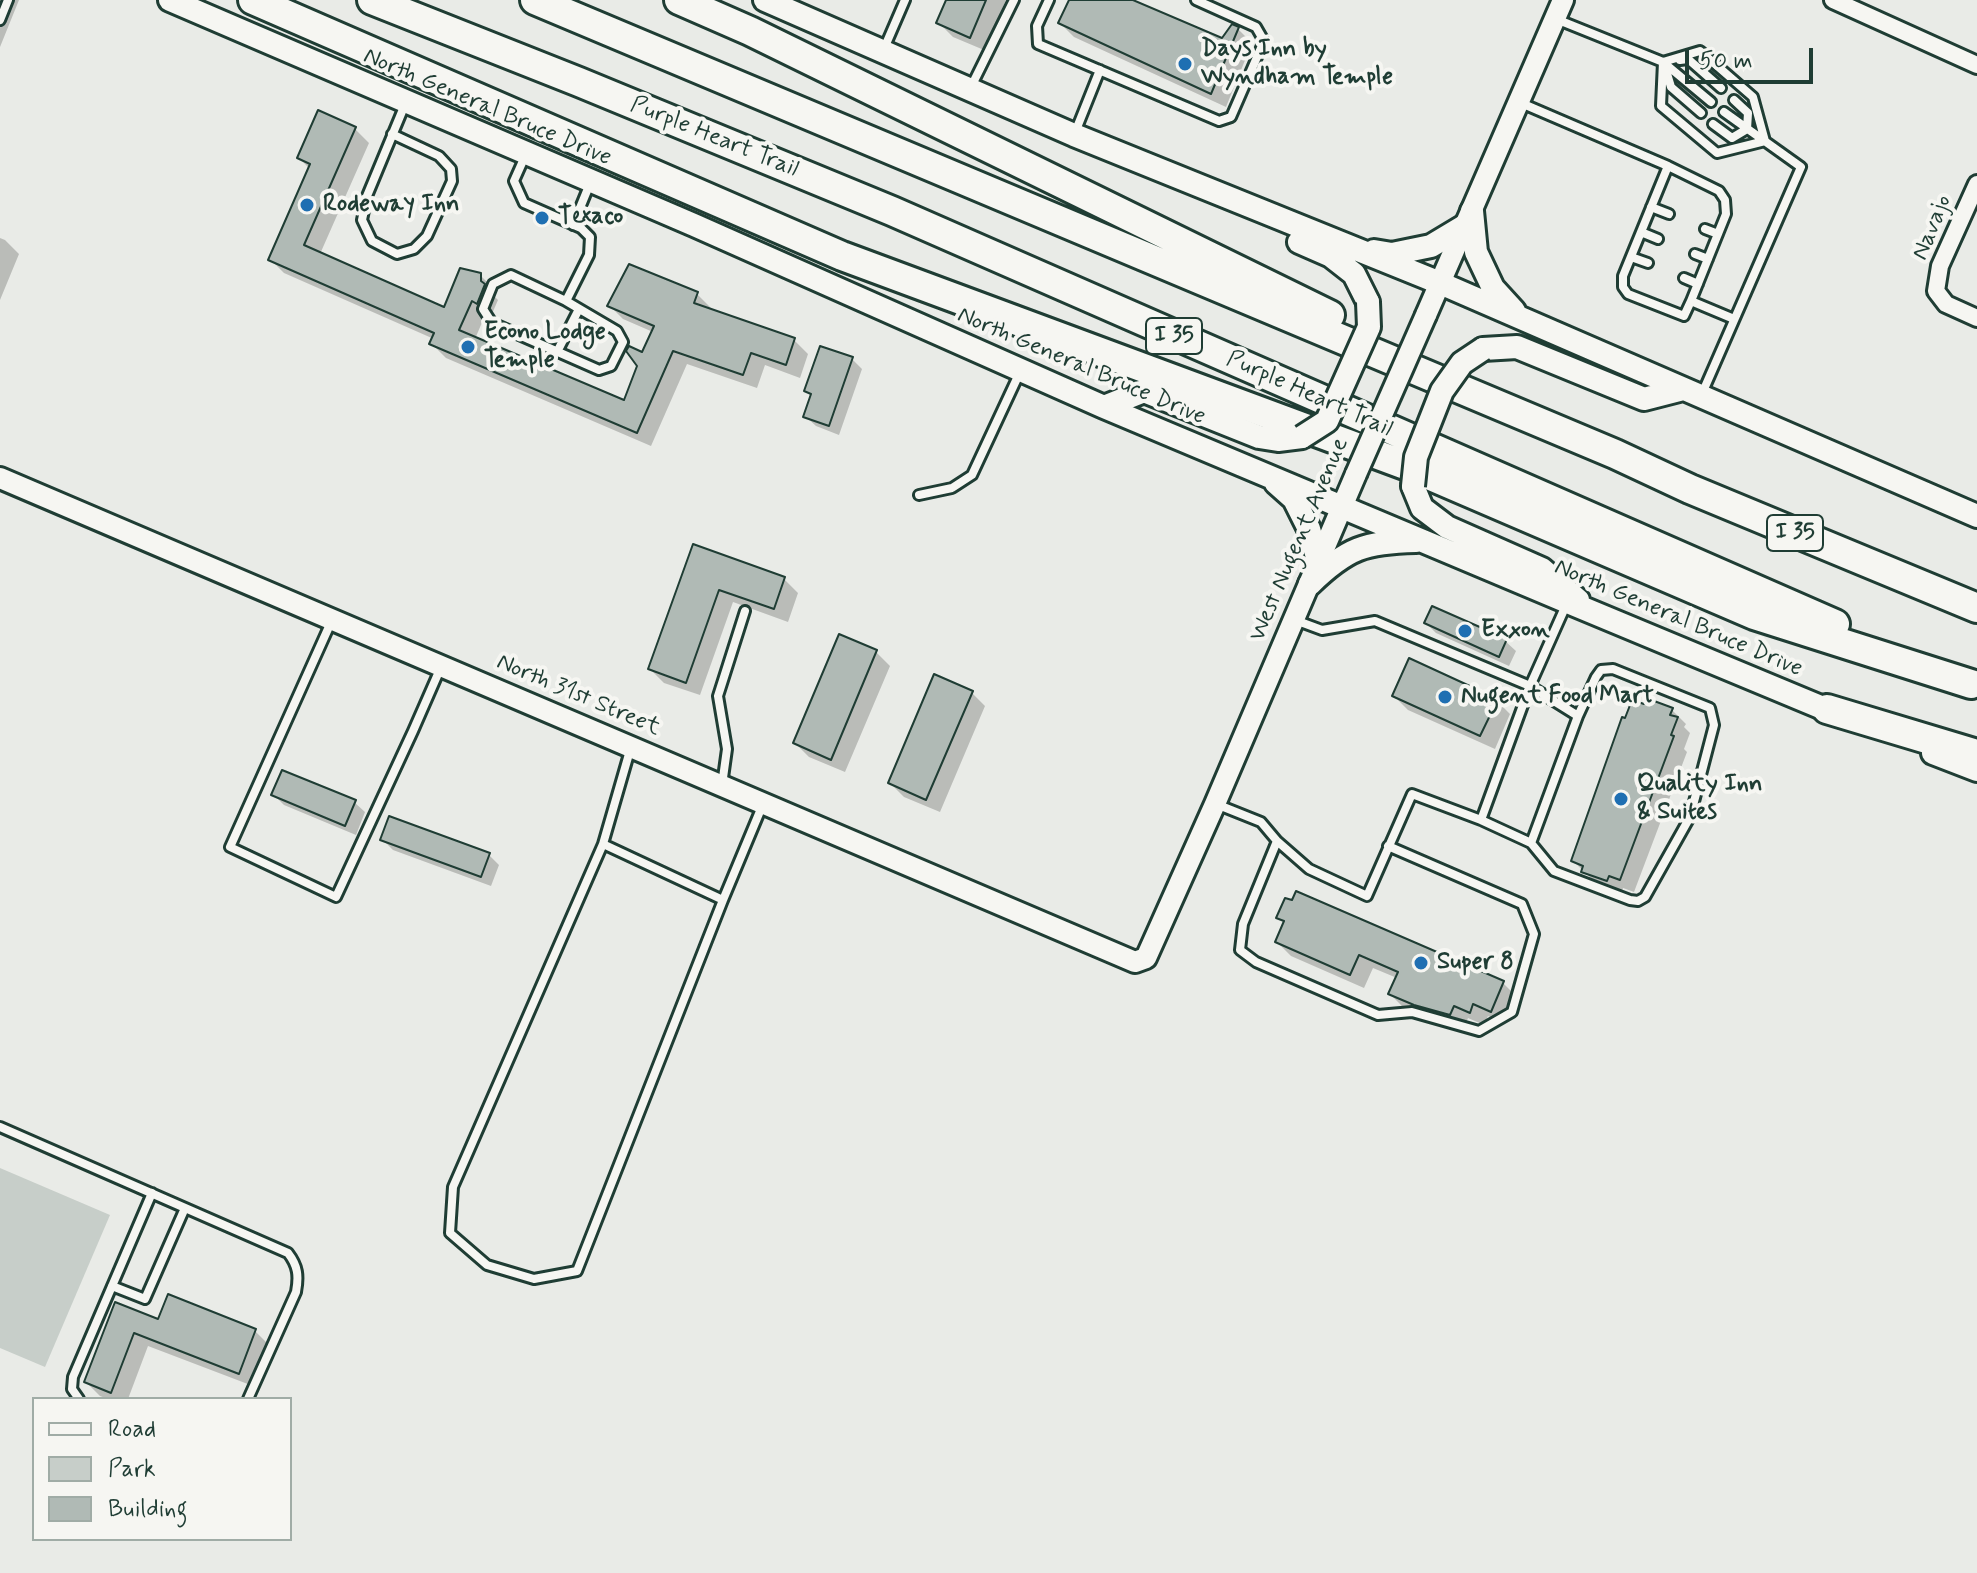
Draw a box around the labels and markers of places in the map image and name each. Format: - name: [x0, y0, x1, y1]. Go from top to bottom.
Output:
- place label: Days Inn by Wyndham Temple: [1201, 36, 1393, 92]
- marker: Days Inn by Wyndham Temple: [1176, 55, 1194, 73]
- place label: Rodeway Inn: [323, 191, 460, 219]
- marker: Rodeway Inn: [298, 196, 316, 214]
- place label: Texaco: [558, 204, 623, 232]
- marker: Texaco: [533, 209, 551, 227]
- place label: Econo Lodge Temple: [484, 319, 606, 375]
- marker: Econo Lodge Temple: [459, 338, 477, 356]
- place label: Exxon: [1481, 617, 1550, 645]
- marker: Exxon: [1456, 622, 1474, 640]
- place label: Nugent Food Mart: [1461, 683, 1654, 711]
- marker: Nugent Food Mart: [1436, 688, 1454, 706]
- place label: Quality Inn & Suites: [1637, 771, 1762, 827]
- marker: Quality Inn & Suites: [1612, 790, 1630, 808]
- place label: Super 8: [1437, 949, 1514, 977]
- marker: Super 8: [1412, 954, 1430, 972]

